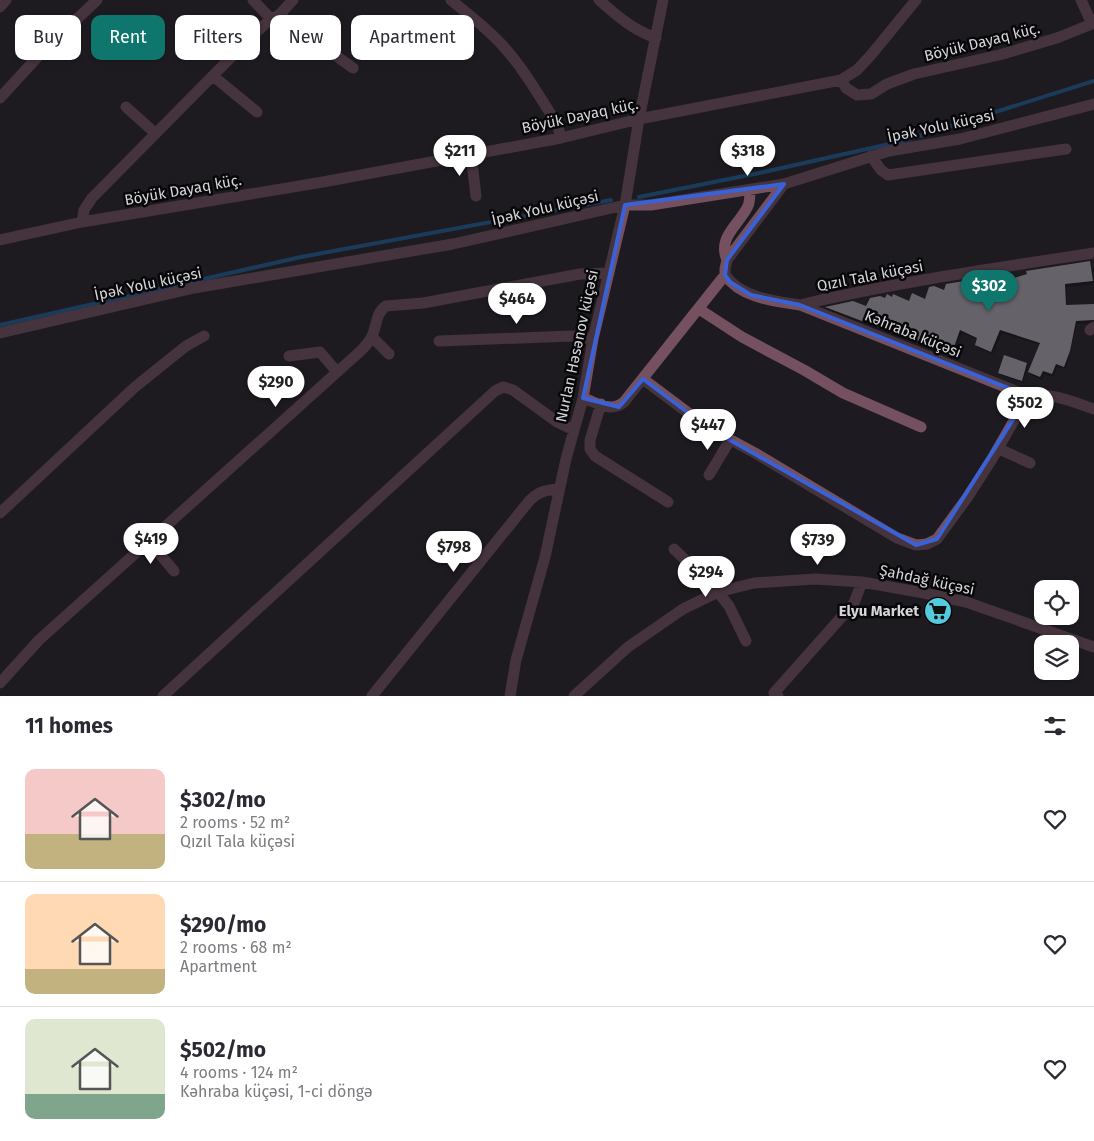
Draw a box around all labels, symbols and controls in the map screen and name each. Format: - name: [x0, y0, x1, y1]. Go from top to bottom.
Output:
- chip: Buy: [15, 15, 81, 60]
- chip: Rent: [91, 15, 165, 60]
- chip: Filters: [175, 15, 260, 60]
- chip: New: [270, 15, 341, 60]
- chip: Apartment: [351, 15, 474, 60]
- street label: Böyük Dayaq küç.: [922, 19, 1042, 65]
- street label: Böyük Dayaq küç.: [520, 95, 640, 137]
- street label: İpək Yolu küçəsi: [886, 106, 996, 146]
- pin: $211: [430, 134, 490, 177]
- pin: $318: [718, 134, 778, 177]
- text: $211: [444, 141, 476, 160]
- text: $318: [731, 141, 765, 160]
- street label: Böyük Dayaq küç.: [123, 171, 243, 209]
- street label: İpək Yolu küçəsi: [490, 187, 600, 229]
- street label: Qızıl Tala küçəsi: [815, 257, 925, 295]
- street label: İpək Yolu küçəsi: [93, 264, 203, 304]
- street label: Nurlan Həsənov küçəsi: [552, 268, 602, 424]
- pin: $302: [959, 270, 1019, 312]
- text: $302: [972, 276, 1006, 295]
- pin: $464: [487, 282, 547, 325]
- text: $464: [499, 289, 535, 308]
- street label: Kəhraba küçəsi: [862, 306, 964, 362]
- pin: $290: [246, 366, 306, 408]
- text: $290: [258, 372, 294, 391]
- pin: $502: [995, 386, 1055, 429]
- text: $502: [1008, 393, 1042, 412]
- pin: $447: [678, 408, 738, 451]
- text: $447: [691, 415, 725, 434]
- pin: $419: [121, 522, 181, 565]
- pin: $739: [788, 524, 848, 566]
- text: $419: [134, 529, 168, 548]
- pin: $798: [424, 530, 484, 573]
- text: $739: [802, 530, 834, 549]
- text: $798: [437, 537, 471, 556]
- pin: $294: [676, 556, 736, 598]
- street label: Şahdağ küçəsi: [878, 561, 976, 599]
- text: $294: [689, 562, 723, 581]
- map controls: [1034, 580, 1079, 680]
- button: locate: [1034, 580, 1079, 625]
- supermarket icon: Elyu Market: [923, 596, 953, 626]
- place label: Elyu Market: [839, 602, 919, 620]
- button: layers: [1034, 635, 1079, 680]
- icon: filters: [1041, 712, 1069, 740]
- text: 11 homes: [25, 713, 113, 739]
- text: $302/mo: [180, 787, 266, 813]
- icon: home: [65, 789, 125, 849]
- icon: heart: [1041, 805, 1069, 833]
- text: 2 rooms · 52 m²: [180, 813, 290, 832]
- text: Qızıl Tala küçəsi: [180, 832, 295, 851]
- text: $290/mo: [180, 912, 266, 938]
- icon: home: [65, 914, 125, 974]
- icon: heart: [1041, 930, 1069, 958]
- text: 2 rooms · 68 m²: [180, 938, 292, 957]
- text: Apartment: [180, 957, 257, 976]
- text: $502/mo: [180, 1037, 266, 1063]
- icon: home: [65, 1039, 125, 1099]
- icon: heart: [1041, 1055, 1069, 1083]
- text: 4 rooms · 124 m²: [180, 1063, 298, 1082]
- text: Kəhraba küçəsi, 1-ci döngə: [180, 1082, 373, 1101]

